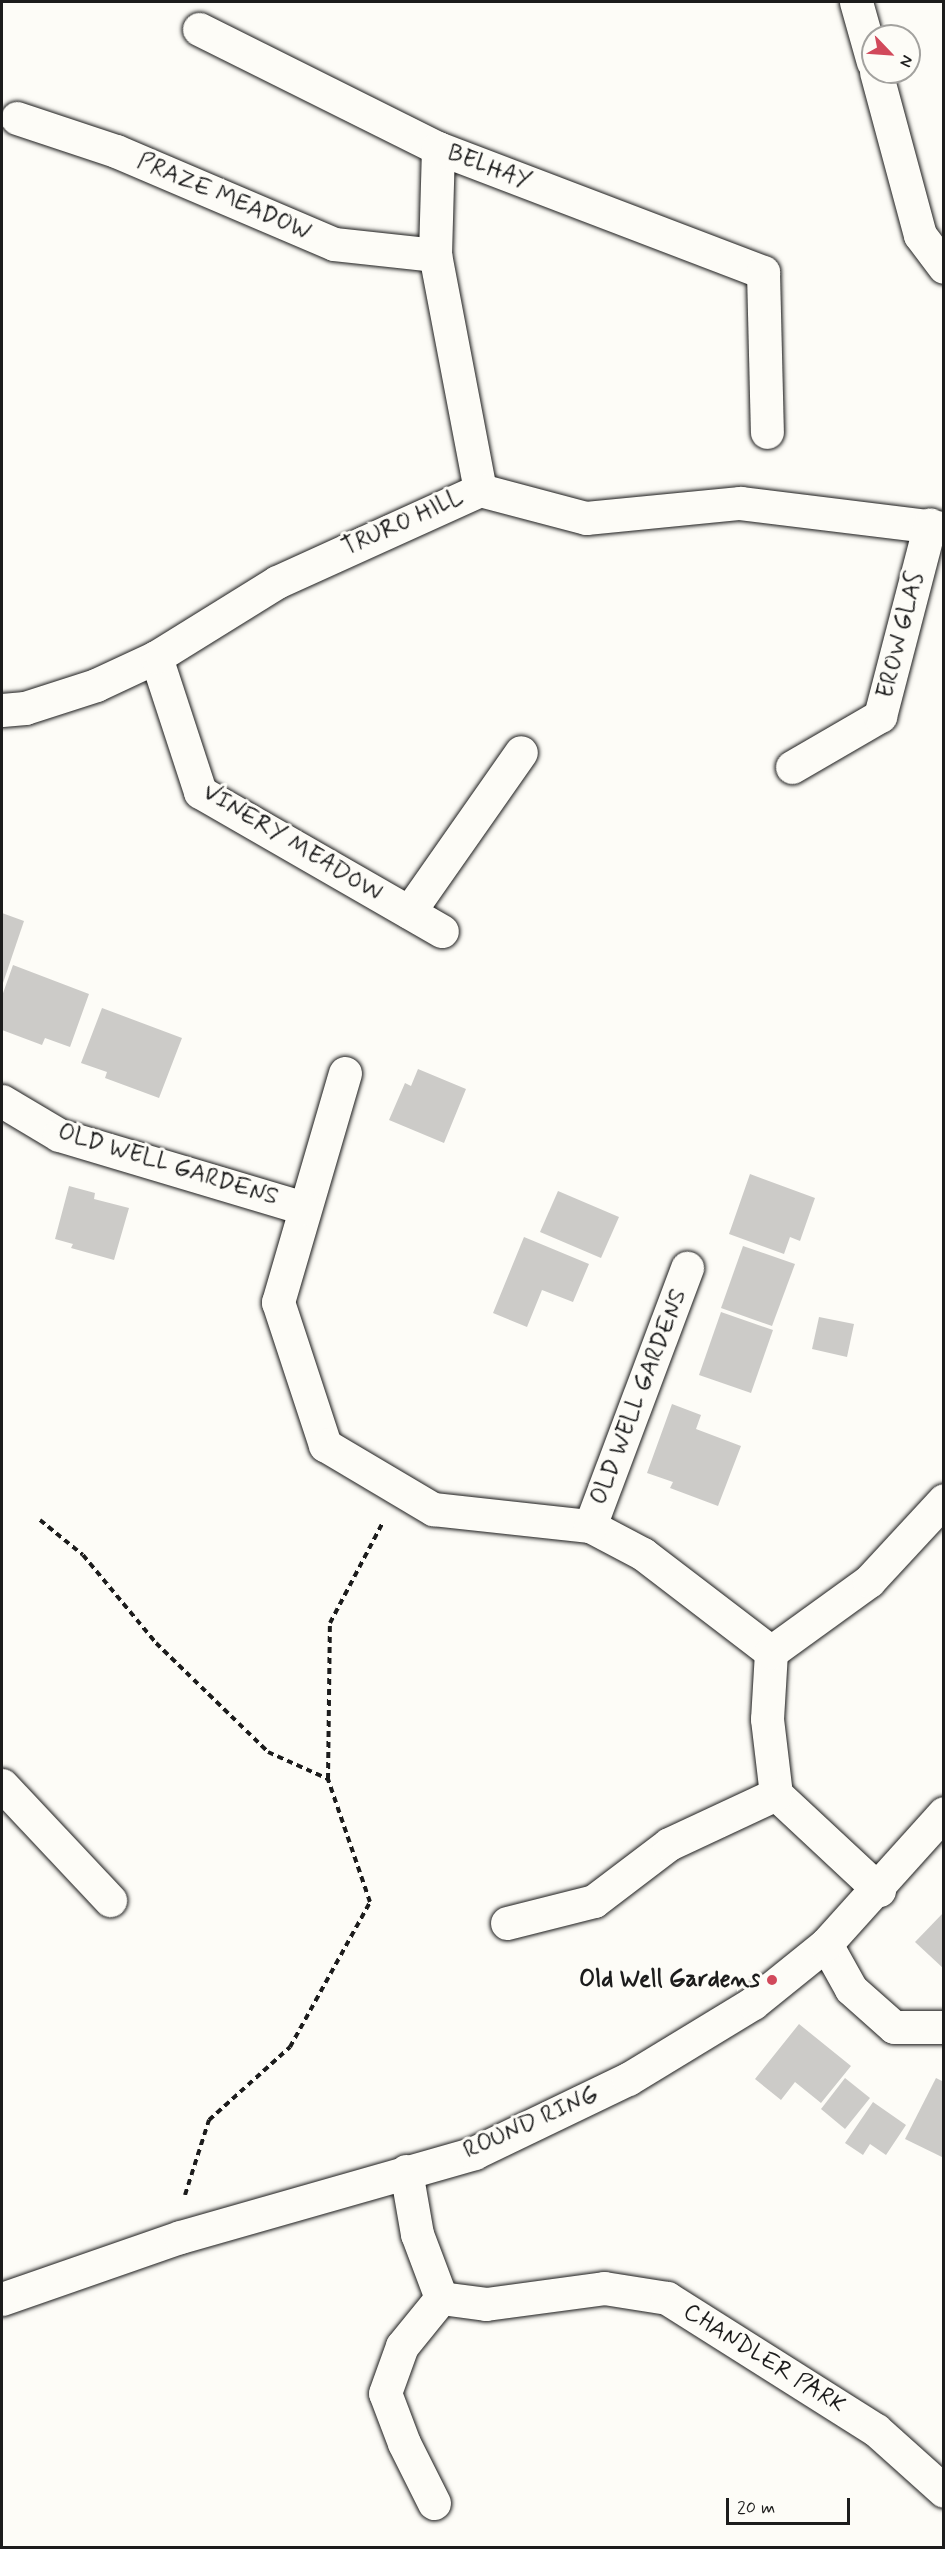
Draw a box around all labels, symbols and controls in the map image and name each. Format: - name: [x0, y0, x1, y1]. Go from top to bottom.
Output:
- north arrow: [861, 24, 921, 84]
- text: N: [894, 52, 918, 70]
- street label: BELHAY: [443, 139, 535, 197]
- street label: PRAZE MEADOW: [133, 148, 315, 246]
- street label: TRURO HILL: [335, 482, 471, 564]
- street label: EROW GLAS: [872, 570, 930, 700]
- street label: VINERY MEADOW: [199, 779, 385, 907]
- street label: OLD WELL GARDENS: [54, 1118, 282, 1212]
- street label: OLD WELL GARDENS: [584, 1284, 694, 1510]
- place label: Old Well Gardens: [587, 1966, 760, 1994]
- marker: Old Well Gardens: [765, 1973, 779, 1987]
- street label: ROUND RING: [459, 2080, 603, 2166]
- street label: CHANDLER PARK: [678, 2298, 850, 2420]
- scale bar: [729, 2486, 854, 2524]
- text: 20 m: [737, 2496, 775, 2520]

